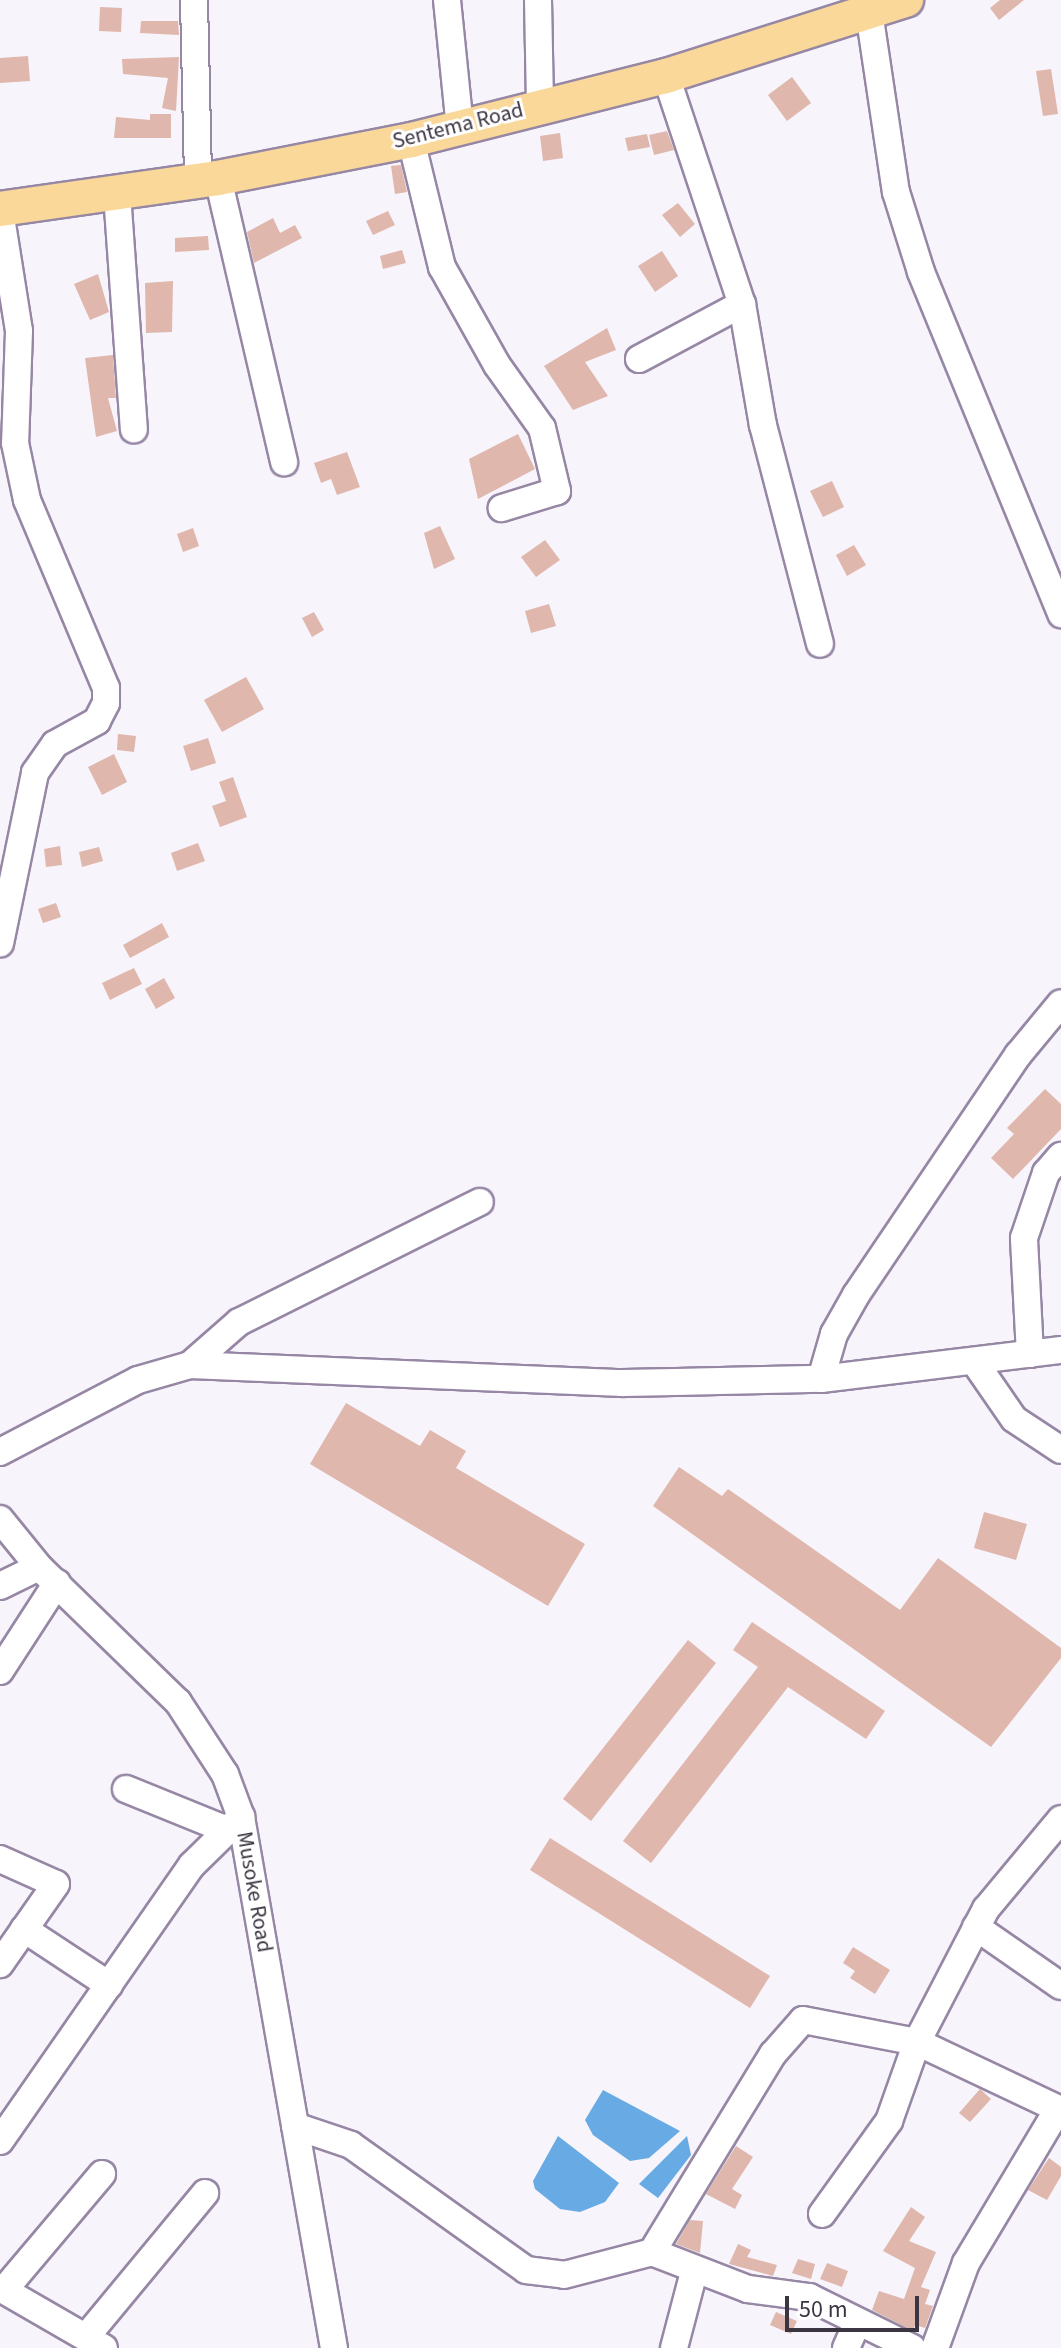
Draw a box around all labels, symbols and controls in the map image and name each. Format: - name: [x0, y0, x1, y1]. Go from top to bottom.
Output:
- street label: Sentema Road: [390, 97, 526, 155]
- street label: Musoke Road: [230, 1830, 278, 1954]
- scale bar: [789, 2280, 923, 2330]
- text: 50 m: [799, 2292, 848, 2327]

